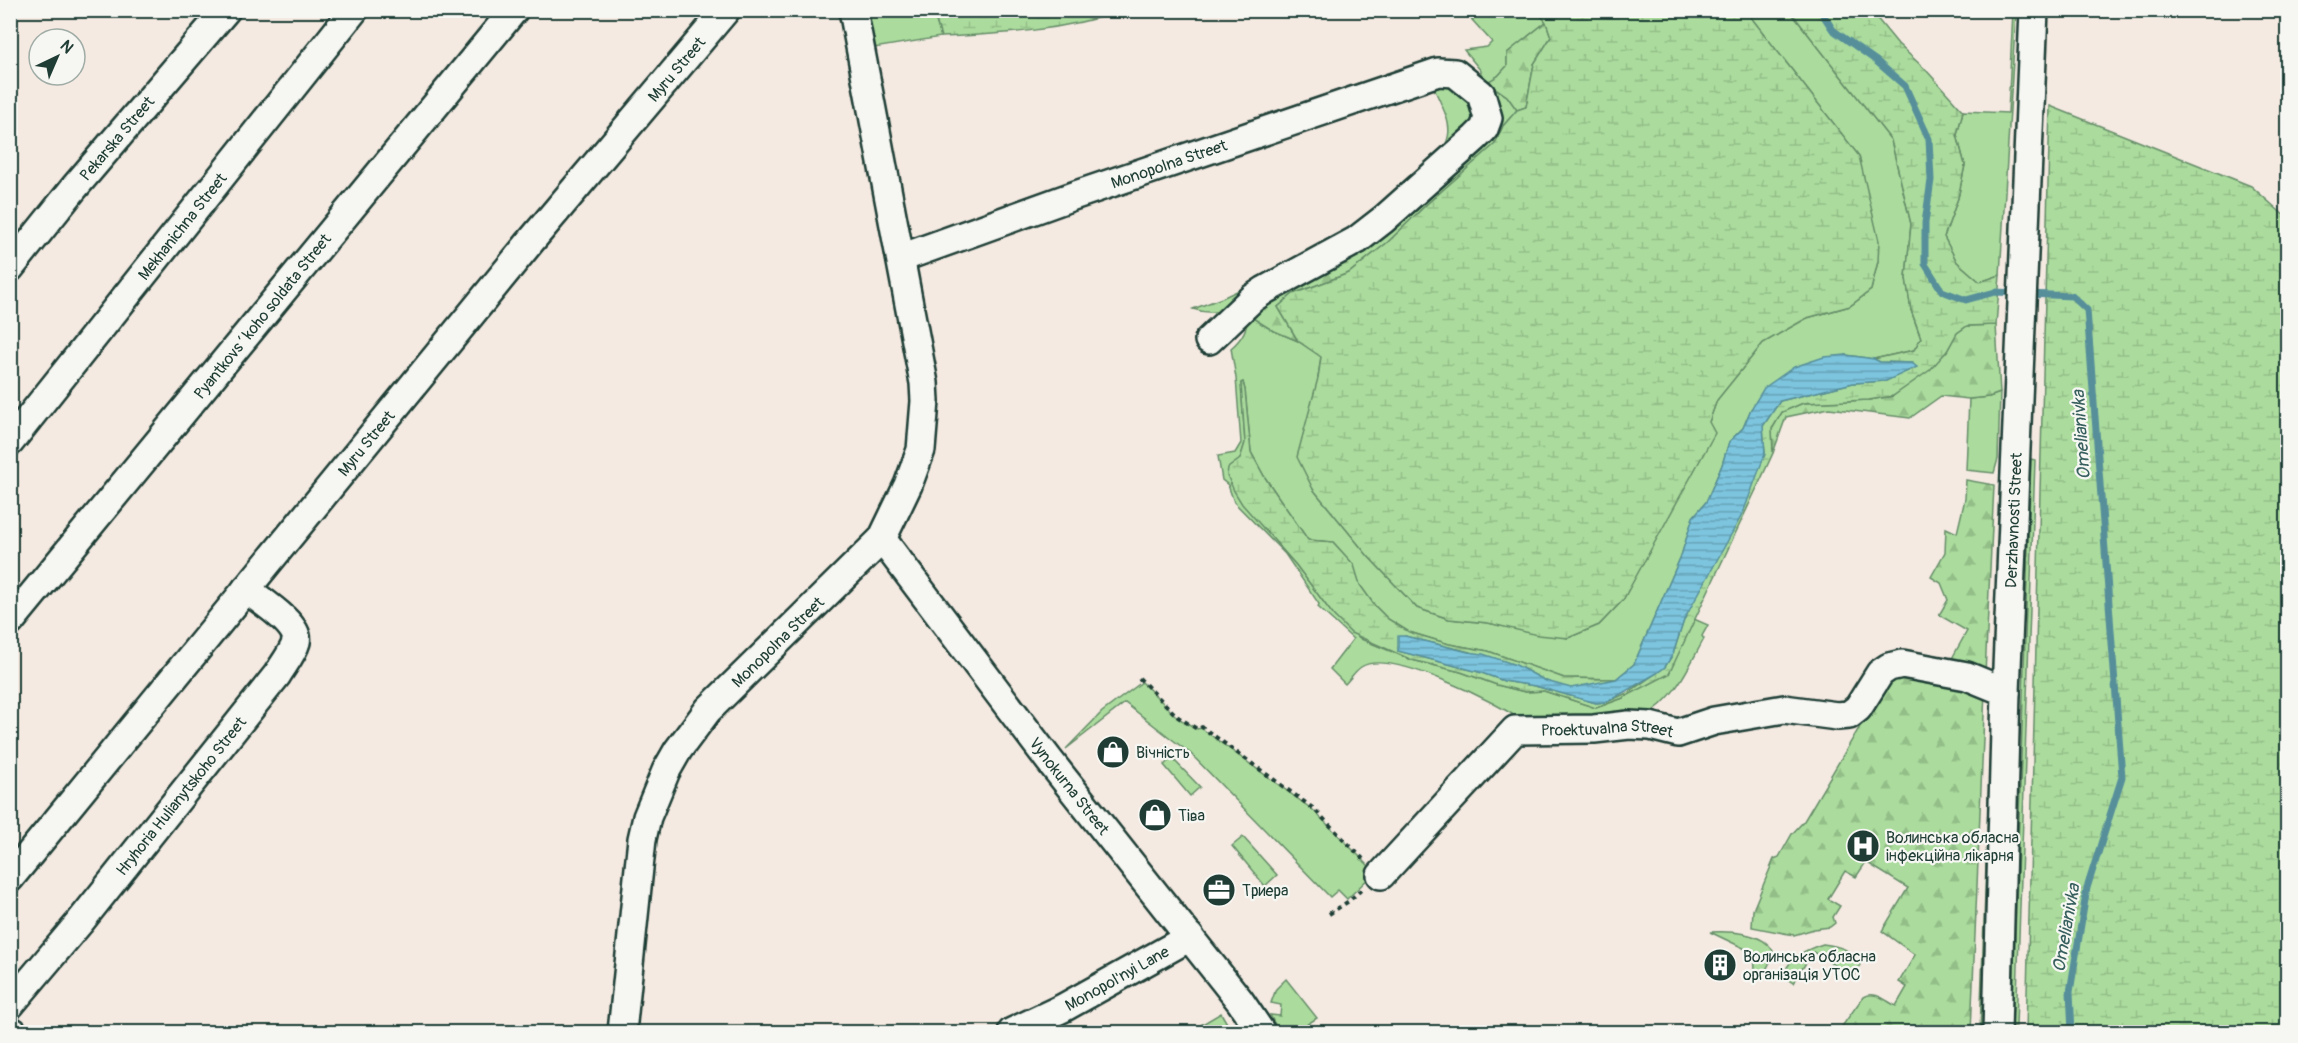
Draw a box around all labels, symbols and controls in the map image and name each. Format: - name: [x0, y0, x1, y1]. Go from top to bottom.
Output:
- north arrow: [27, 27, 87, 87]
- street label: Myru Street: [644, 33, 710, 106]
- text: N: [56, 36, 78, 58]
- street label: Pekarska Street: [76, 92, 159, 185]
- street label: Monopolna Street: [1108, 135, 1230, 193]
- street label: Mekhanichna Street: [134, 169, 232, 284]
- street label: Pyantkovsʹkoho soldata Street: [190, 229, 336, 403]
- water label: Omelianivka: [2067, 388, 2096, 480]
- street label: Myru Street: [334, 406, 400, 481]
- street label: Derzhavnosti Street: [2001, 452, 2027, 588]
- street label: Monopolna Street: [728, 592, 829, 692]
- street label: Hryhoria Hulianytskoho Street: [112, 712, 251, 880]
- street label: Proektuvalna Street: [1541, 716, 1676, 743]
- street label: Vynokurna Street: [1024, 734, 1114, 839]
- shop icon: Вічність: [1095, 734, 1131, 770]
- place label: Вічність: [1136, 743, 1190, 763]
- shop icon: Тіва: [1137, 797, 1173, 833]
- place label: Тіва: [1178, 806, 1205, 826]
- hospital icon: Волинська обласна інфекційна лікарня: [1845, 828, 1881, 864]
- place label: Волинська обласна інфекційна лікарня: [1886, 828, 2019, 866]
- office icon: Триера: [1201, 872, 1237, 908]
- water label: Omelianivka: [2047, 880, 2086, 974]
- place label: Триера: [1242, 881, 1288, 901]
- street label: Monopol'nyi Lane: [1062, 942, 1173, 1016]
- building icon: Волинська обласна організація УТОС: [1702, 947, 1738, 983]
- place label: Волинська обласна організація УТОС: [1743, 947, 1876, 985]

